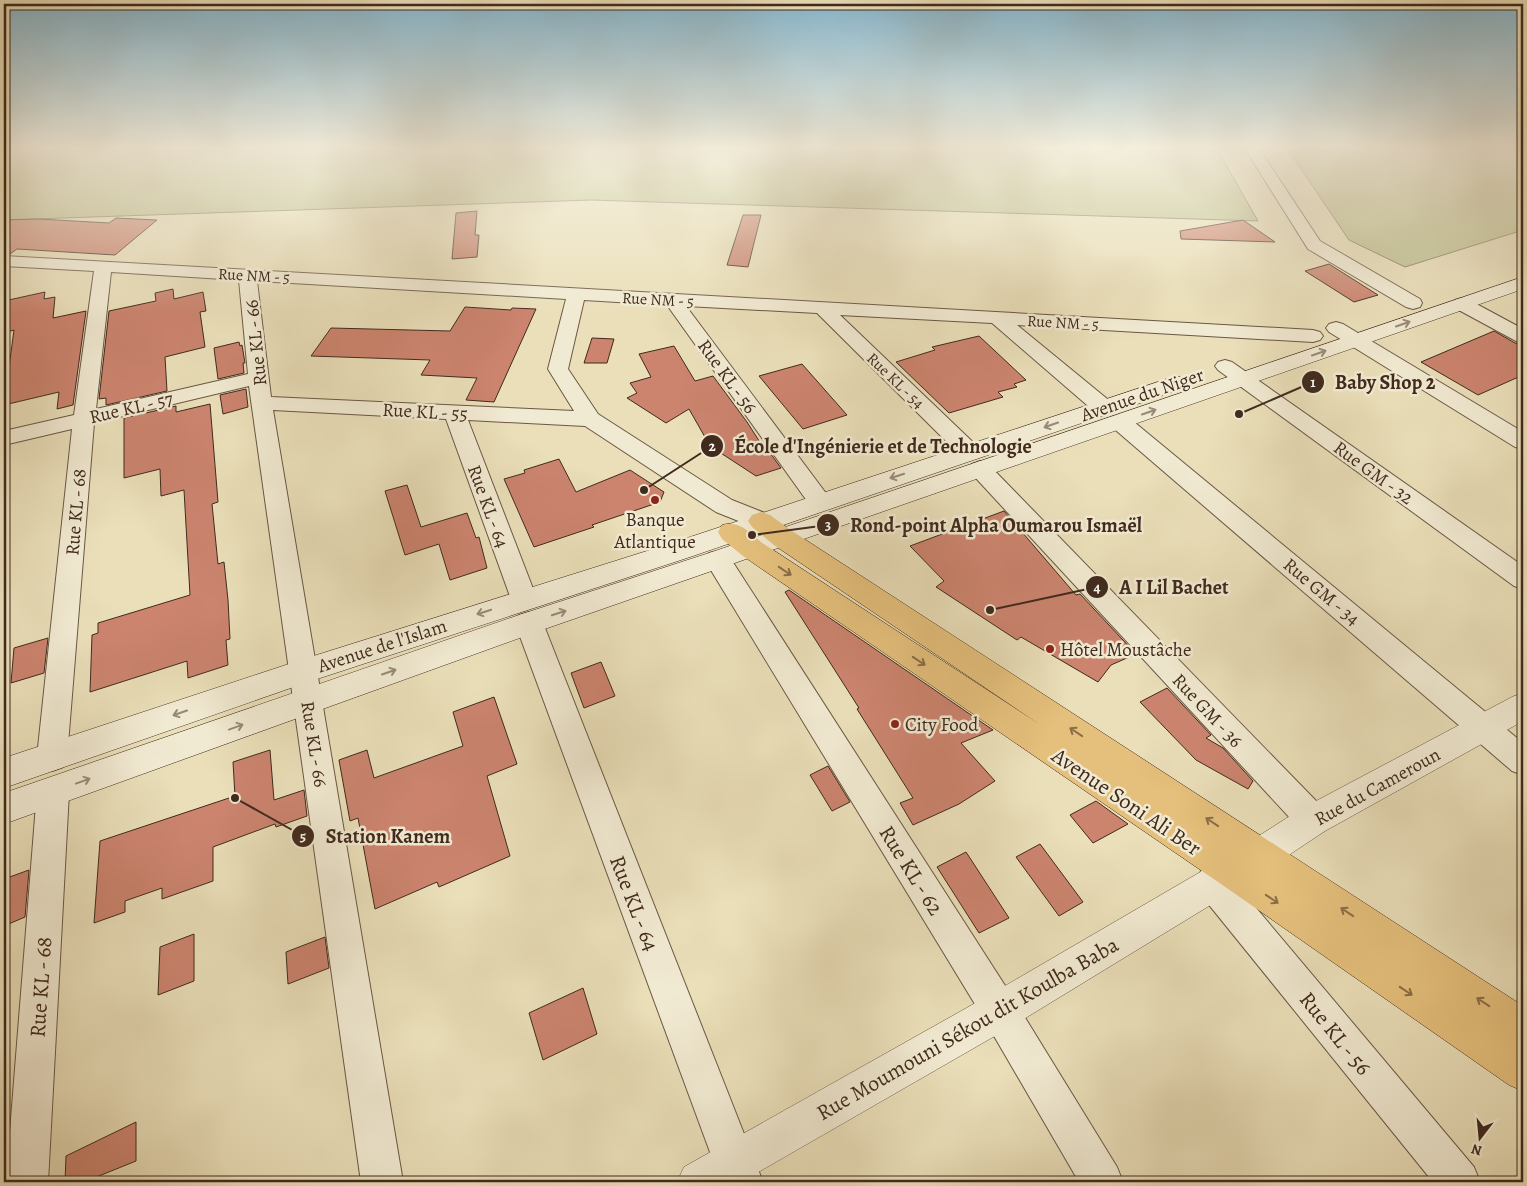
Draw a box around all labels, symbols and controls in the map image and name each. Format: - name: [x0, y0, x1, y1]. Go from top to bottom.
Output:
- street label: Rue NM - 5: [217, 263, 291, 289]
- street label: Rue NM - 5: [621, 287, 695, 313]
- street label: Rue KL - 66: [239, 298, 273, 387]
- street label: Rue NM - 5: [1026, 310, 1100, 336]
- one-way arrow: [1395, 319, 1410, 328]
- street label: Rue KL - 56: [691, 334, 763, 419]
- street label: Rue KL - 54: [862, 348, 929, 414]
- one-way arrow: [1311, 348, 1326, 357]
- street label: Avenue du Niger: [1076, 362, 1207, 429]
- callout: Baby Shop 2: [1300, 364, 1446, 399]
- text: Baby Shop 2: [1335, 369, 1436, 396]
- text: 1: [1310, 372, 1316, 392]
- street label: Rue KL - 57: [87, 386, 176, 430]
- street label: Rue KL - 55: [382, 397, 468, 427]
- one-way arrow: [1141, 407, 1156, 416]
- one-way arrow: [1043, 420, 1059, 430]
- callout: École d'Ingénierie et de Technologie: [700, 428, 1042, 463]
- text: École d'Ingénierie et de Technologie: [734, 433, 1032, 460]
- street label: Rue GM - 32: [1328, 435, 1419, 511]
- text: 2: [708, 436, 716, 456]
- street label: Rue KL - 64: [461, 461, 515, 552]
- street label: Rue KL - 68: [59, 468, 93, 557]
- one-way arrow: [889, 472, 905, 482]
- marker: Banque Atlantique: [649, 494, 661, 506]
- place label: Banque Atlantique: [613, 507, 696, 555]
- callout: Rond-point Alpha Oumarou Ismaël: [815, 507, 1152, 542]
- text: Rond-point Alpha Oumarou Ismaël: [850, 512, 1143, 539]
- text: 3: [825, 515, 831, 535]
- street label: Rue GM - 34: [1277, 552, 1366, 632]
- one-way arrow: [777, 566, 791, 576]
- callout: A I Lil Bachet: [1084, 570, 1239, 605]
- text: A I Lil Bachet: [1118, 574, 1229, 601]
- text: 4: [1093, 577, 1101, 597]
- one-way arrow: [477, 608, 492, 617]
- one-way arrow: [551, 608, 566, 617]
- street label: Avenue de l'Islam: [314, 613, 450, 679]
- place label: Hôtel Moustâche: [1060, 637, 1192, 663]
- marker: Hôtel Moustâche: [1044, 643, 1056, 655]
- one-way arrow: [912, 657, 926, 667]
- one-way arrow: [381, 667, 396, 676]
- street label: Rue GM - 36: [1166, 668, 1249, 754]
- street label: Rue KL - 66: [294, 699, 334, 789]
- one-way arrow: [173, 709, 189, 718]
- place label: City Food: [905, 712, 979, 738]
- marker: City Food: [889, 718, 901, 730]
- one-way arrow: [227, 721, 243, 731]
- one-way arrow: [1070, 727, 1084, 737]
- street label: Avenue Soni Ali Ber: [1045, 740, 1207, 863]
- street label: Rue du Cameroun: [1310, 742, 1445, 832]
- one-way arrow: [74, 776, 90, 785]
- one-way arrow: [1205, 817, 1219, 827]
- callout: Station Kanem: [291, 818, 460, 853]
- street label: Rue KL - 62: [872, 820, 951, 921]
- text: Station Kanem: [326, 823, 450, 850]
- text: 5: [300, 826, 306, 846]
- street label: Rue KL - 64: [602, 851, 666, 956]
- one-way arrow: [1265, 894, 1279, 904]
- one-way arrow: [1340, 907, 1354, 917]
- street label: Rue Moumouni Sékou dit Koulba Baba: [811, 929, 1125, 1128]
- street label: Rue KL - 68: [23, 936, 59, 1038]
- street label: Rue KL - 56: [1292, 985, 1378, 1082]
- one-way arrow: [1399, 986, 1413, 996]
- one-way arrow: [1476, 996, 1490, 1006]
- north arrow: [1454, 1114, 1504, 1164]
- text: N: [1469, 1139, 1484, 1161]

